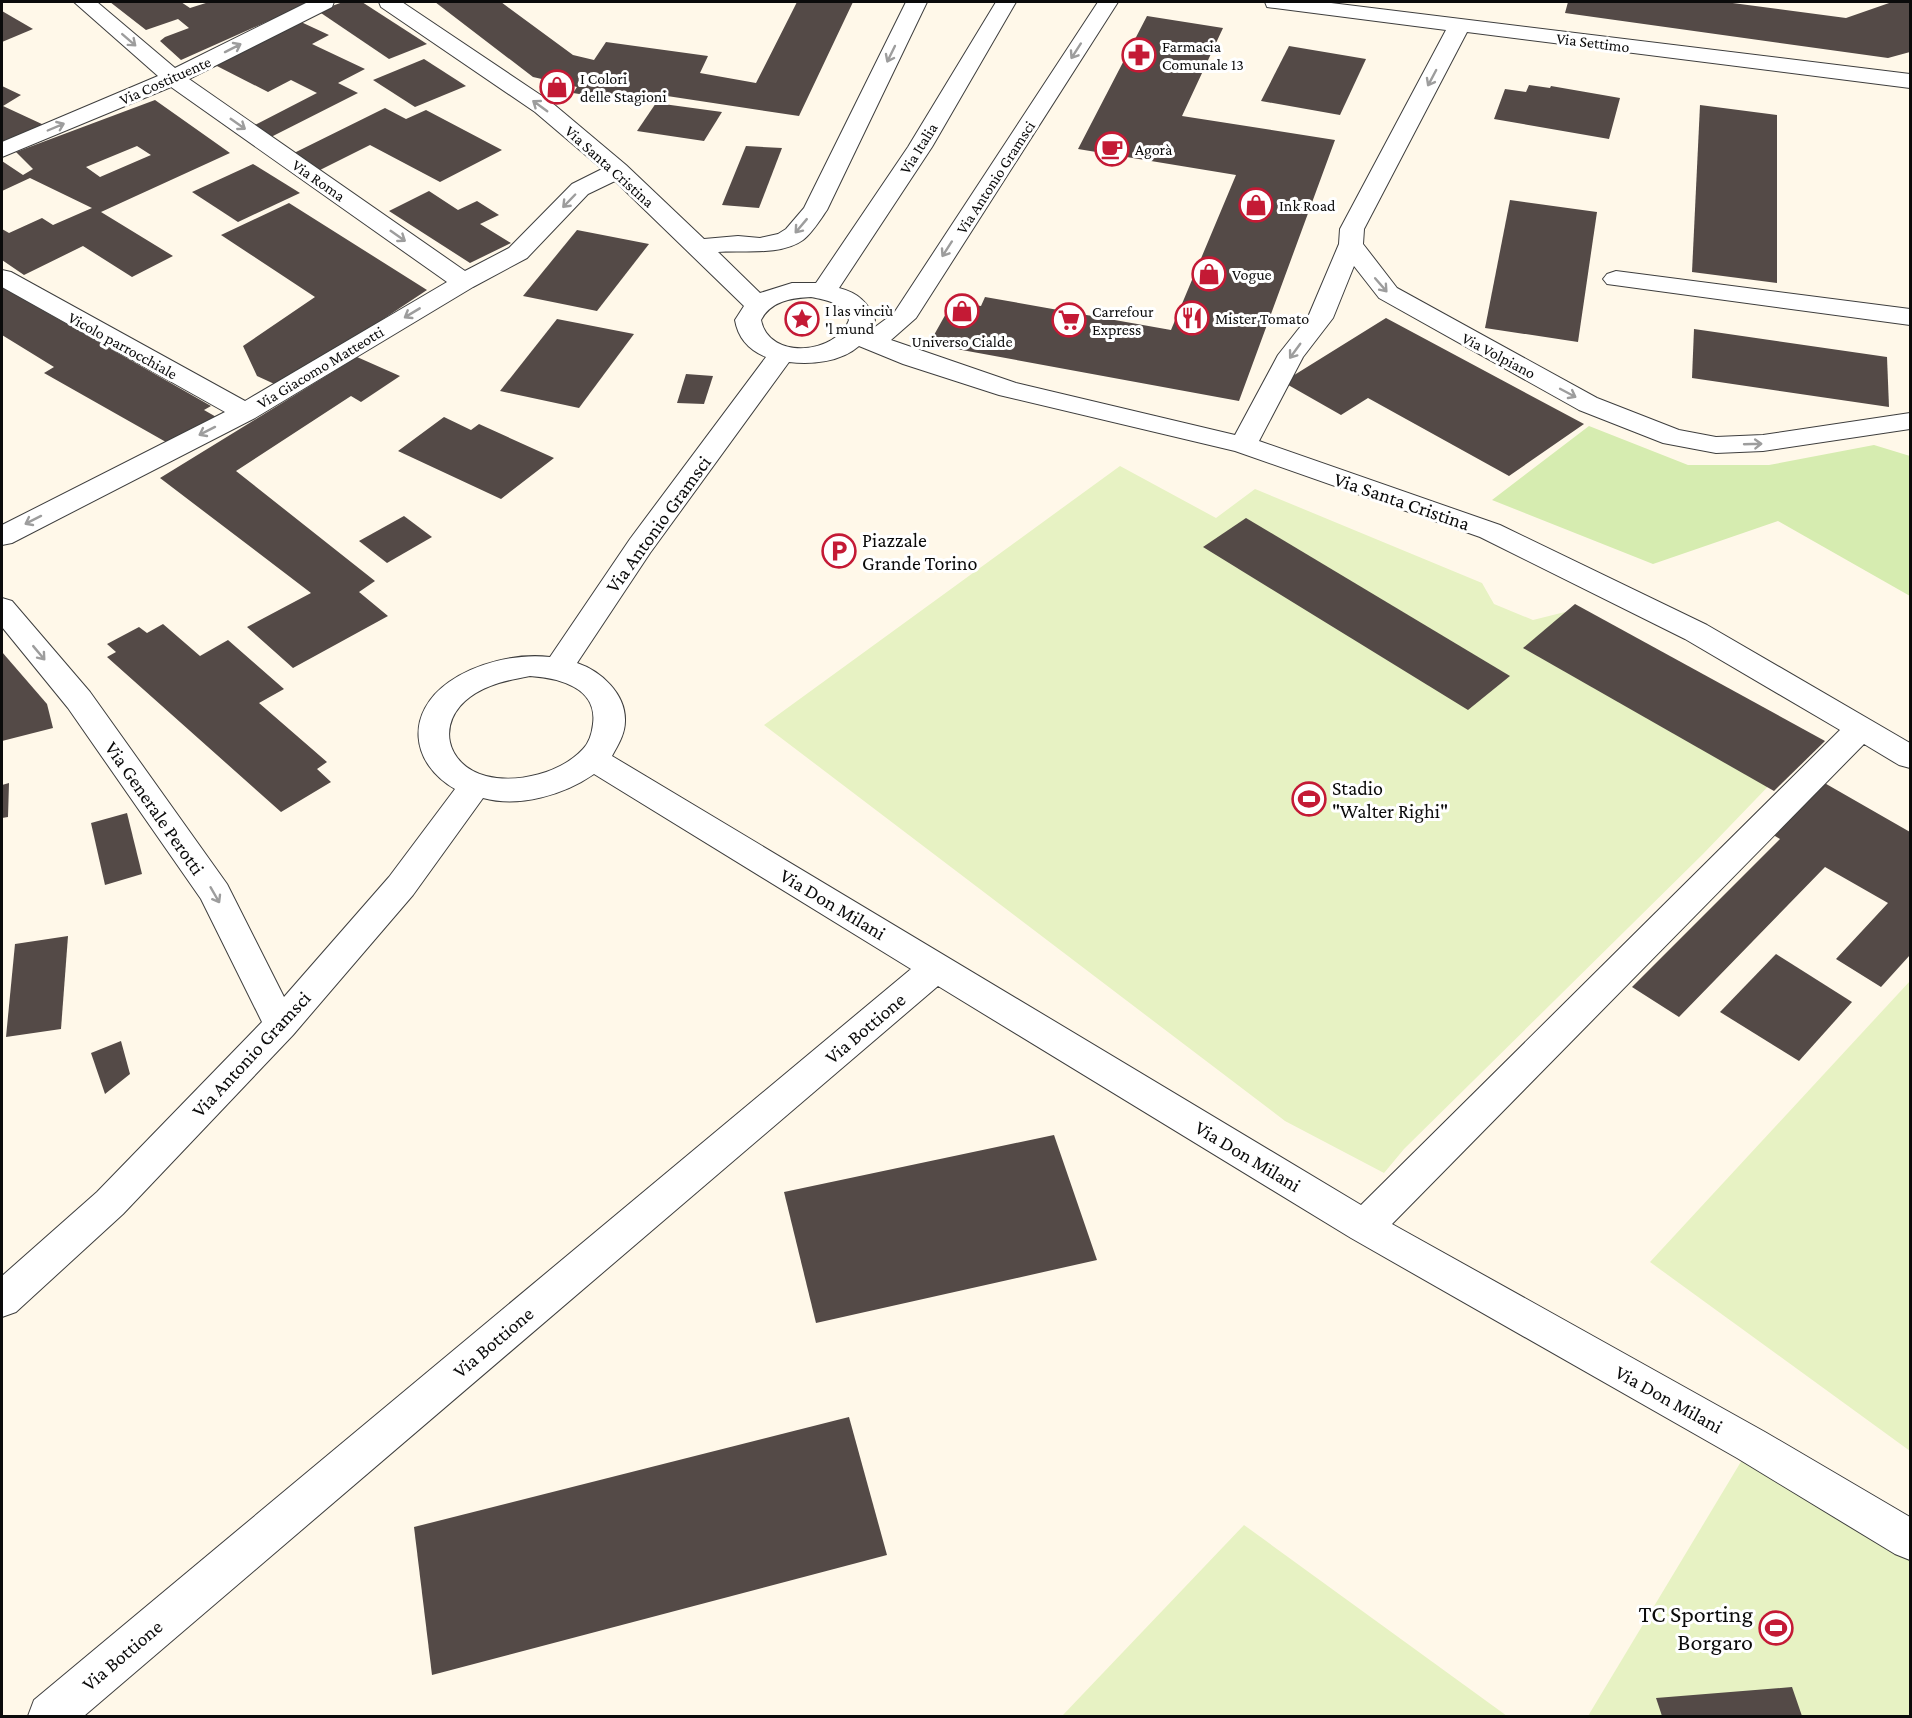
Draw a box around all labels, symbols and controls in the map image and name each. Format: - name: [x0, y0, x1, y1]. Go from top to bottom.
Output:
- street label: Via Settimo: [1555, 30, 1631, 55]
- one-way arrow: [121, 33, 137, 46]
- pharmacy icon: Farmacia Comunale 13: [1121, 37, 1157, 73]
- place label: Farmacia Comunale 13: [1162, 38, 1244, 73]
- one-way arrow: [224, 42, 242, 53]
- one-way arrow: [1070, 42, 1083, 59]
- one-way arrow: [885, 45, 897, 63]
- street label: Via Costituente: [117, 53, 213, 108]
- one-way arrow: [1426, 68, 1437, 86]
- shop icon: I Colori delle Stagioni: [539, 69, 575, 105]
- place label: I Colori delle Stagioni: [580, 70, 667, 106]
- one-way arrow: [533, 99, 549, 112]
- one-way arrow: [230, 118, 246, 130]
- street label: Via Antonio Gramsci: [953, 118, 1038, 237]
- street label: Via Italia: [896, 119, 941, 177]
- one-way arrow: [46, 121, 64, 132]
- street label: Via Santa Cristina: [562, 122, 658, 211]
- cafe icon: Agorà: [1094, 131, 1130, 167]
- place label: Agorà: [1135, 141, 1173, 159]
- street label: Via Roma: [289, 156, 349, 205]
- shop icon: Ink Road: [1238, 187, 1274, 223]
- one-way arrow: [562, 193, 576, 208]
- place label: Ink Road: [1279, 197, 1336, 214]
- one-way arrow: [794, 218, 808, 233]
- one-way arrow: [390, 230, 406, 242]
- one-way arrow: [941, 241, 954, 258]
- shop icon: Vogue: [1191, 256, 1227, 292]
- place label: Vogue: [1232, 266, 1272, 284]
- one-way arrow: [1374, 277, 1388, 292]
- shop icon: Universo Cialde: [944, 293, 980, 329]
- restaurant icon: Mister Tomato: [1174, 300, 1210, 336]
- place icon: I las vinciù 'l mund: [784, 301, 820, 337]
- place label: I las vinciù 'l mund: [825, 302, 894, 337]
- supermarket icon: Carrefour Express: [1051, 302, 1087, 338]
- place label: Carrefour Express: [1092, 303, 1154, 339]
- one-way arrow: [404, 307, 421, 319]
- street label: Vicolo parrocchiale: [65, 308, 180, 383]
- place label: Mister Tomato: [1215, 310, 1309, 327]
- street label: Via Giacomo Matteotti: [254, 323, 387, 412]
- street label: Via Volpiano: [1459, 329, 1538, 383]
- place label: Universo Cialde: [912, 333, 1012, 350]
- one-way arrow: [1289, 342, 1301, 358]
- one-way arrow: [1558, 388, 1576, 399]
- one-way arrow: [198, 426, 216, 438]
- one-way arrow: [1742, 438, 1762, 449]
- street label: Via Antonio Gramsci: [601, 451, 715, 597]
- street label: Via Santa Cristina: [1331, 467, 1473, 535]
- one-way arrow: [25, 514, 42, 526]
- place label: Piazzale Grande Torino: [862, 529, 978, 574]
- parking icon: Piazzale Grande Torino: [821, 533, 857, 569]
- one-way arrow: [32, 645, 46, 660]
- street label: Via Generale Perotti: [101, 737, 209, 879]
- place label: Stadio "Walter Righi": [1332, 777, 1448, 823]
- sports icon: Stadio "Walter Righi": [1291, 781, 1327, 817]
- street label: Via Don Milani: [776, 864, 890, 944]
- one-way arrow: [210, 886, 222, 903]
- street label: Via Antonio Gramsci: [187, 987, 315, 1121]
- street label: Via Bottione: [820, 988, 910, 1068]
- street label: Via Don Milani: [1191, 1116, 1305, 1196]
- street label: Via Bottione: [448, 1302, 538, 1382]
- street label: Via Don Milani: [1611, 1360, 1727, 1438]
- place label: TC Sporting Borgaro: [1639, 1600, 1753, 1655]
- sports icon: TC Sporting Borgaro: [1758, 1610, 1794, 1646]
- street label: Via Bottione: [77, 1615, 167, 1695]

